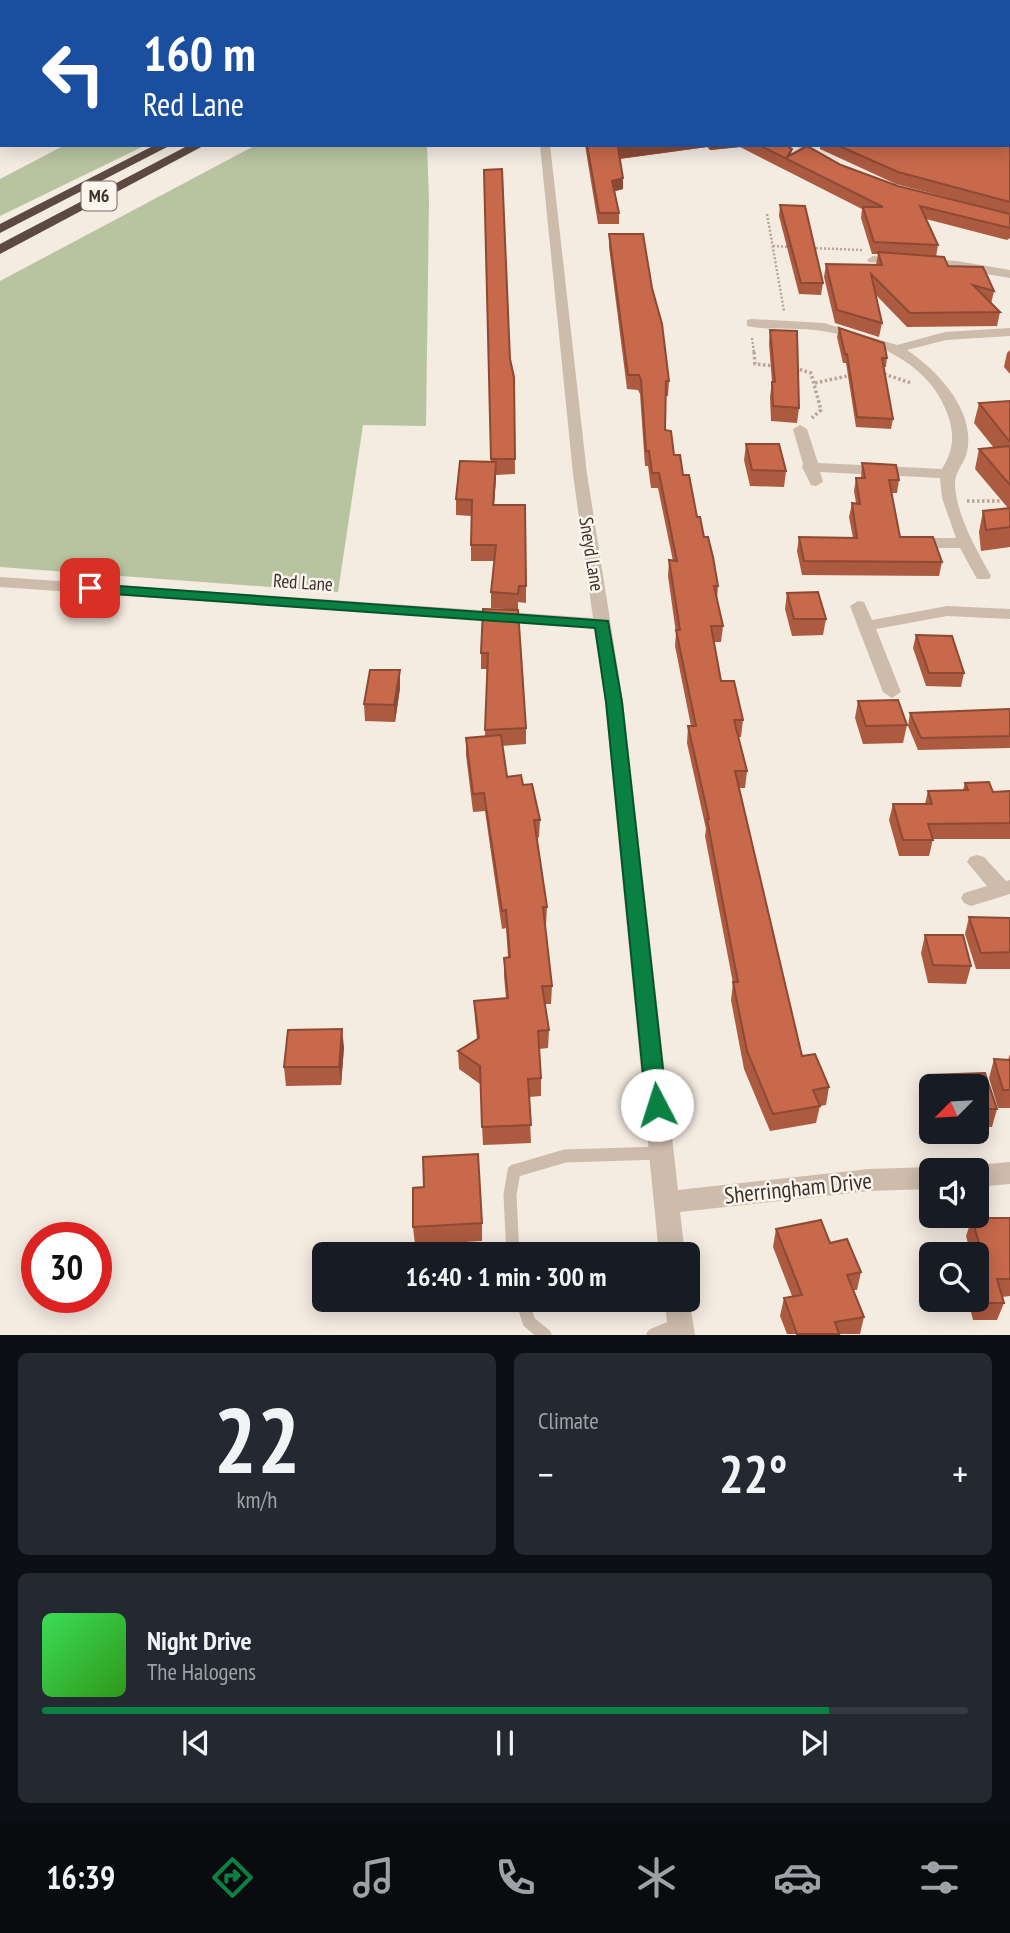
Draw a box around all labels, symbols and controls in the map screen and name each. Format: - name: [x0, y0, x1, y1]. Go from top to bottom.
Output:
- text: 160 m: [143, 21, 256, 85]
- icon: left: [28, 28, 119, 119]
- text: Red Lane: [143, 83, 244, 125]
- road number: M6: [82, 182, 116, 210]
- street label: Sneyd Lane: [574, 515, 610, 593]
- pin: [60, 558, 120, 618]
- street label: Red Lane: [272, 568, 334, 596]
- icon: arrive: [71, 569, 109, 607]
- position arrow: [620, 1068, 694, 1142]
- north arrow: [919, 1074, 989, 1144]
- map controls: [919, 1074, 989, 1312]
- button: sound: [919, 1158, 989, 1228]
- street label: Sherringham Drive: [723, 1165, 873, 1210]
- speed limit sign: 30: [21, 1222, 112, 1313]
- button: search: [919, 1242, 989, 1312]
- text: 16:40 · 1 min · 300 m: [406, 1260, 606, 1293]
- text: 22: [214, 1380, 301, 1498]
- text: Climate: [538, 1406, 599, 1435]
- text: 22°: [719, 1440, 787, 1507]
- text: −: [538, 1449, 554, 1498]
- text: +: [952, 1449, 968, 1498]
- text: km/h: [237, 1485, 277, 1514]
- text: Night Drive: [147, 1624, 252, 1657]
- text: The Halogens: [147, 1657, 256, 1686]
- icon: previous: [177, 1724, 215, 1762]
- icon: pause: [486, 1724, 524, 1762]
- icon: next: [795, 1724, 833, 1762]
- icon: directions: [208, 1853, 257, 1902]
- icon: music: [349, 1853, 398, 1902]
- icon: phone: [491, 1853, 540, 1902]
- icon: climate: [632, 1853, 681, 1902]
- icon: car: [773, 1853, 822, 1902]
- icon: filters: [915, 1853, 964, 1902]
- text: 16:39: [46, 1856, 115, 1898]

